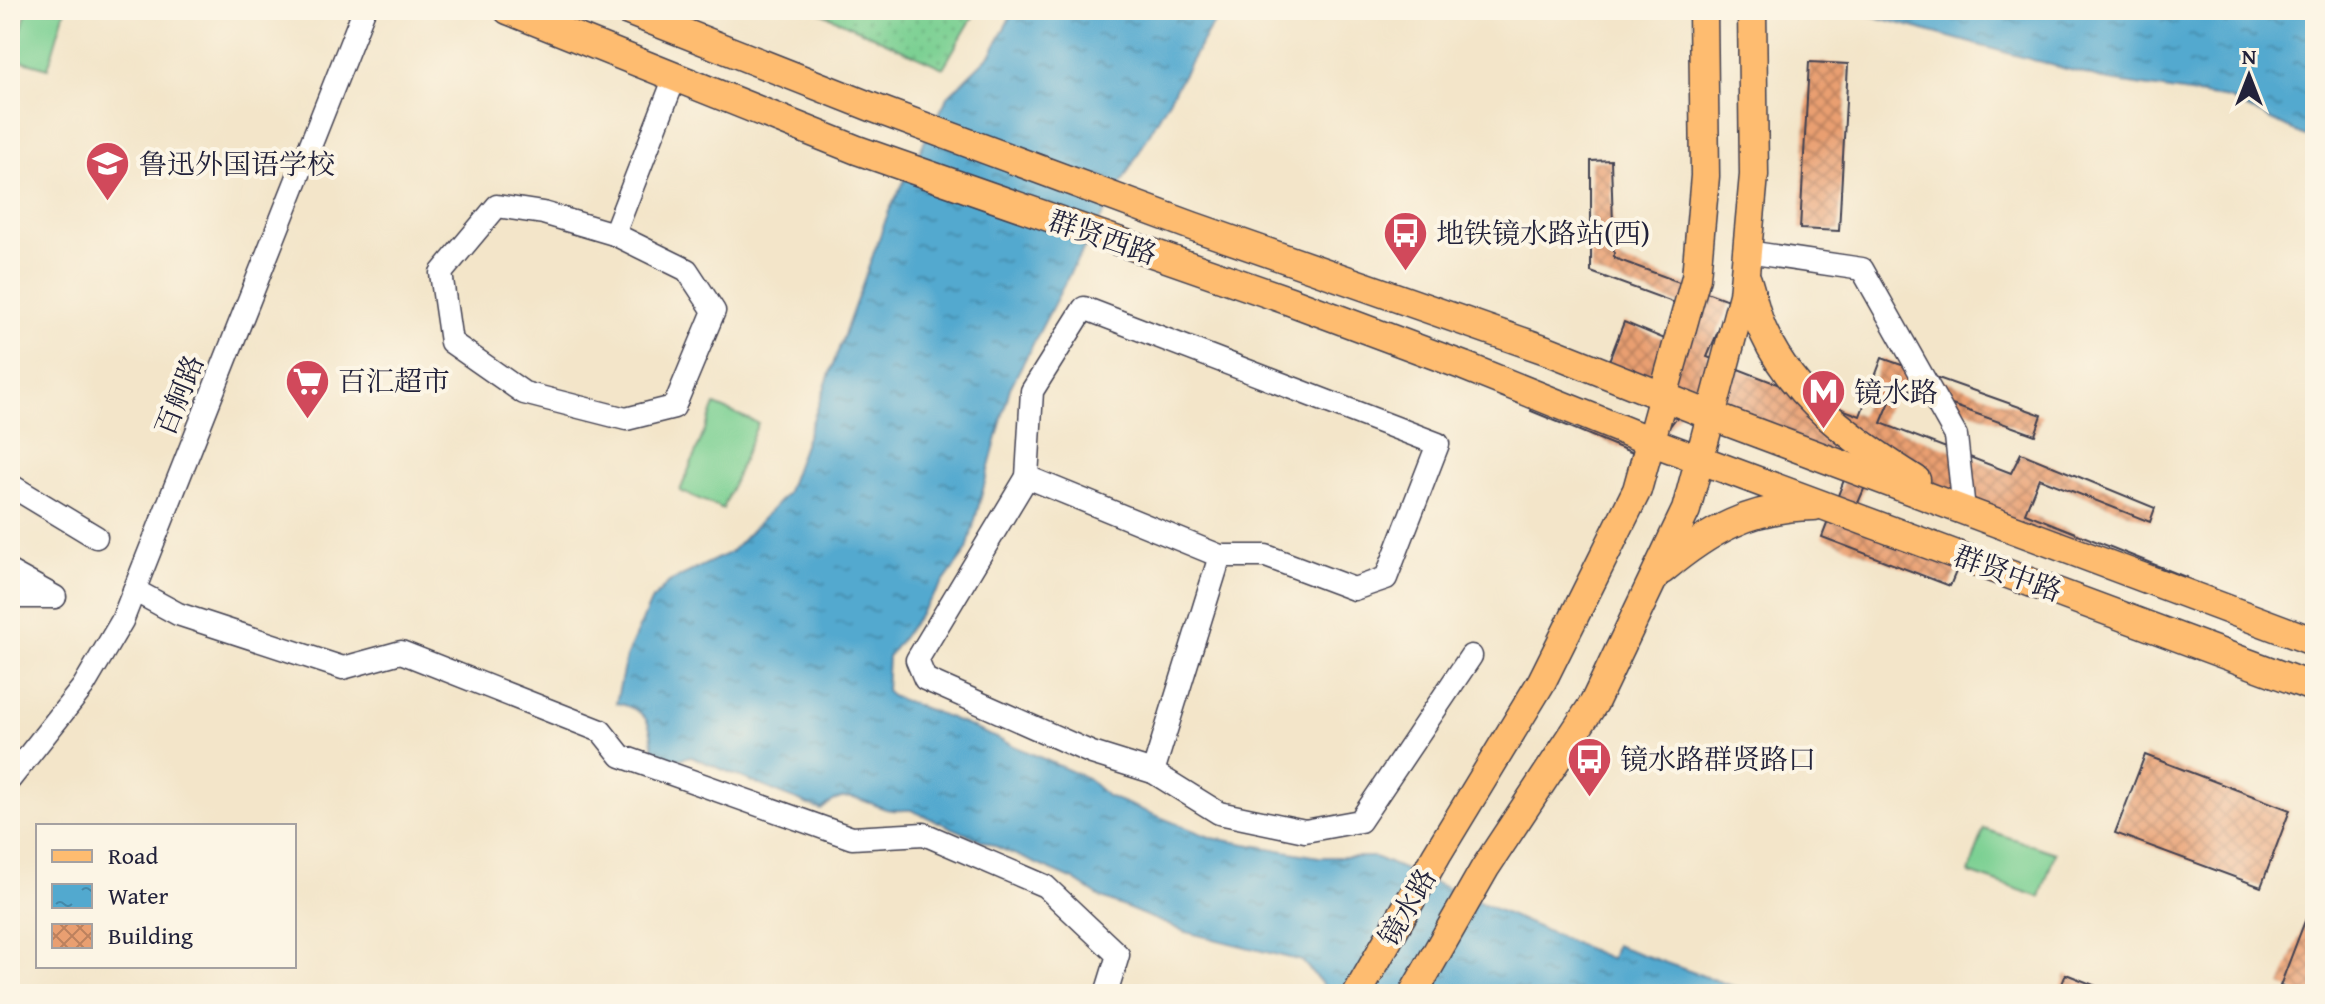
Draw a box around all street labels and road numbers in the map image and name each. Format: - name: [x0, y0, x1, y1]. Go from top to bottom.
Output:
- street label: 群贤西路: [1044, 199, 1163, 274]
- street label: 百舸路: [144, 348, 213, 441]
- street label: 群贤中路: [1949, 534, 2068, 611]
- street label: 镜水路: [1368, 860, 1445, 953]

